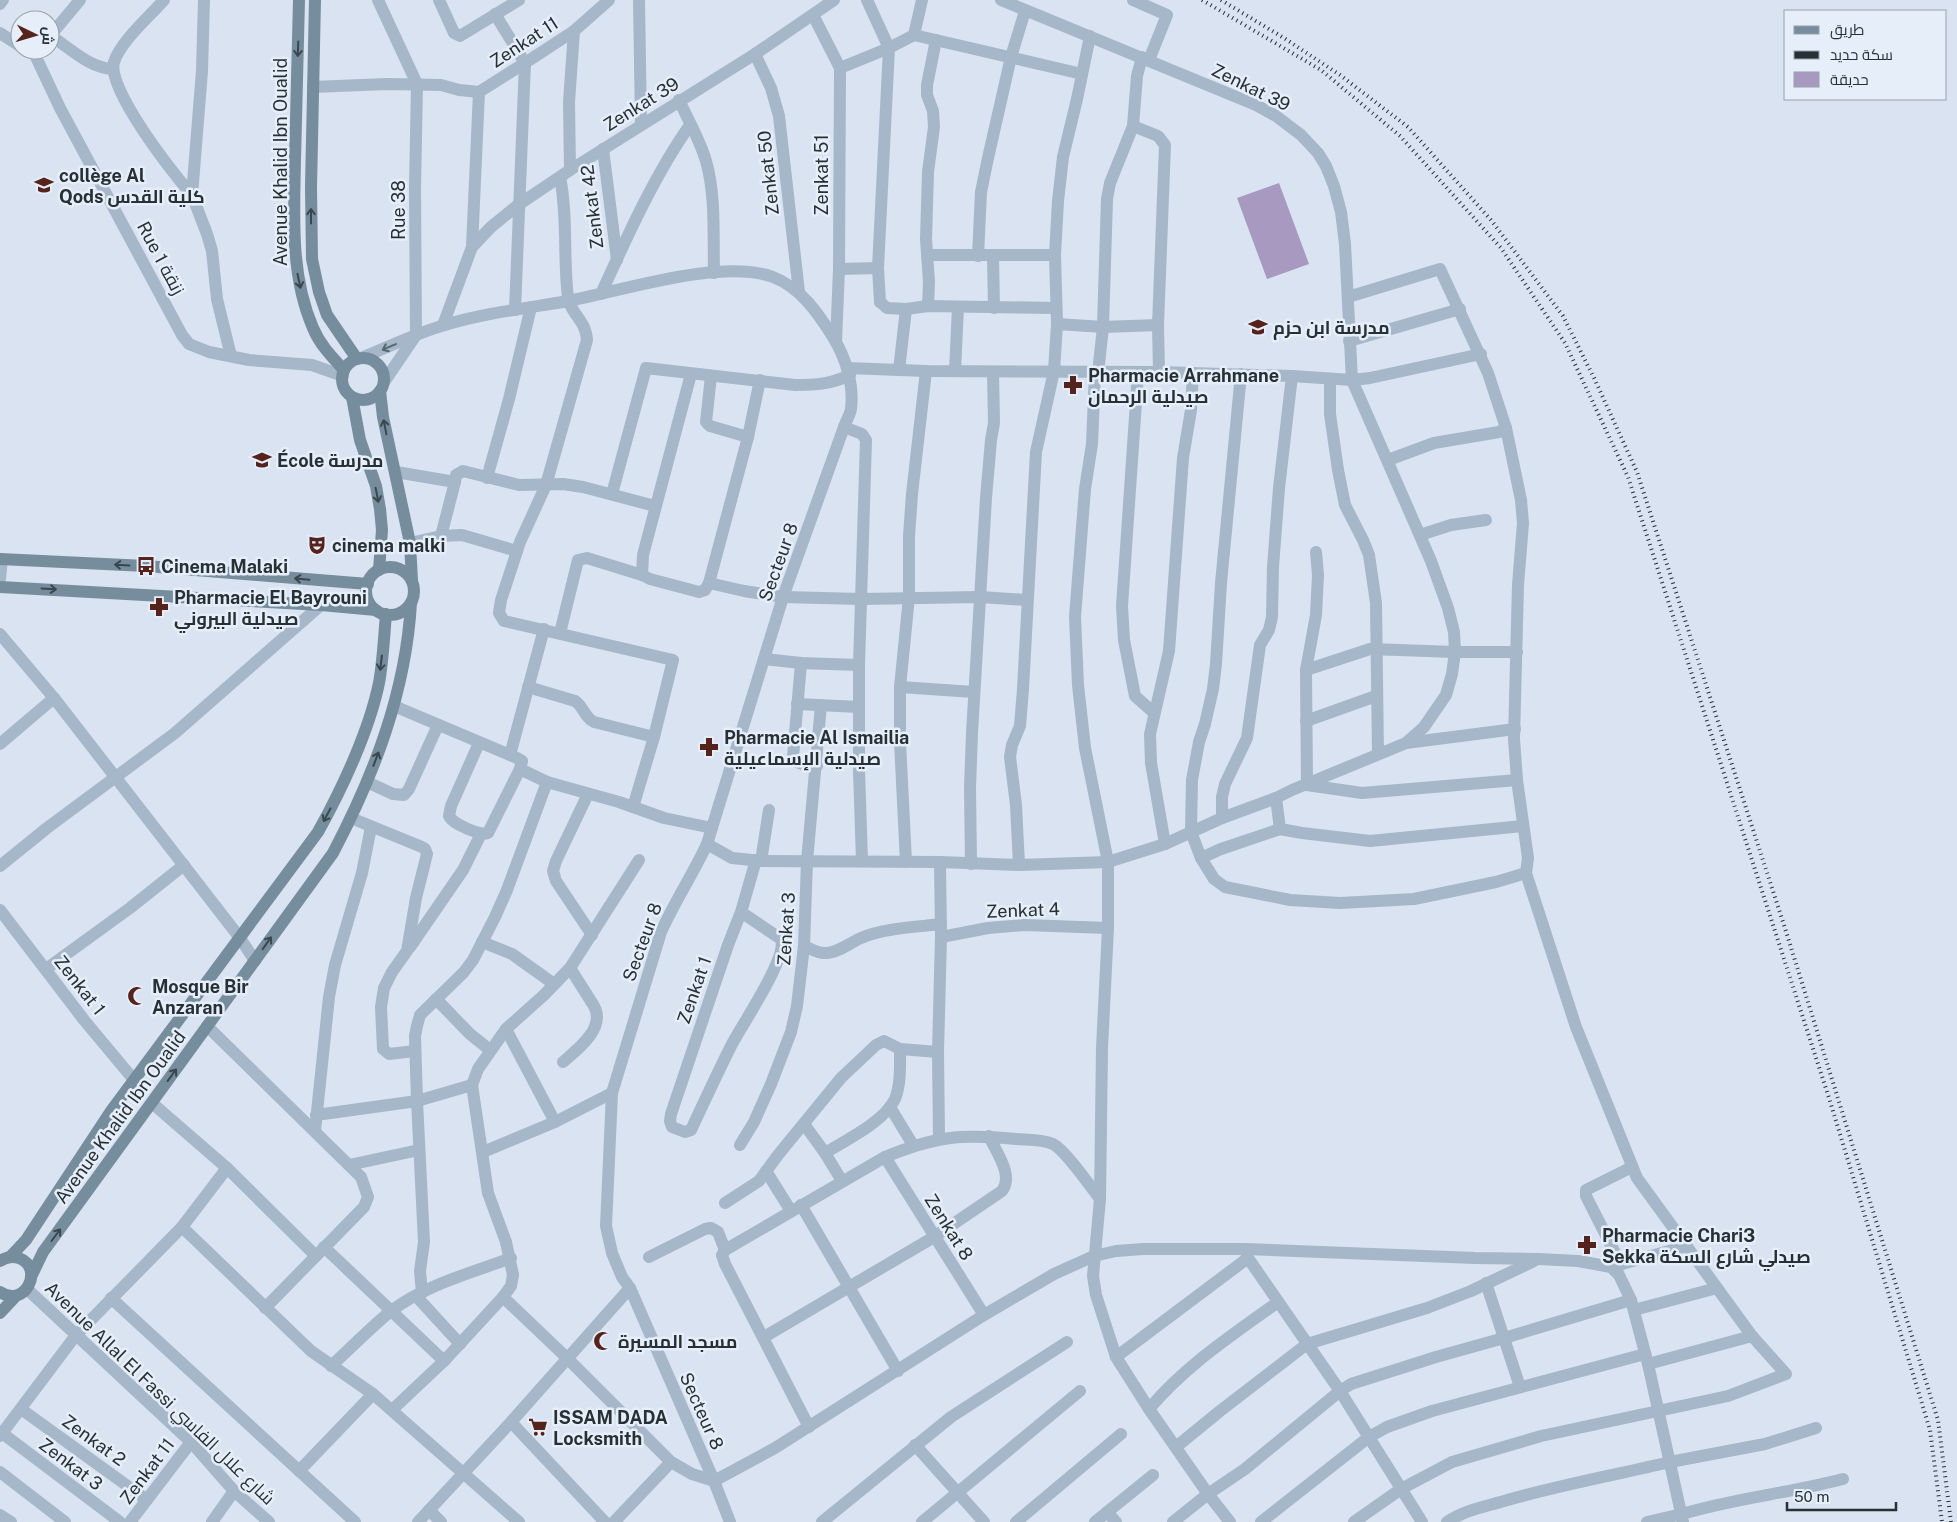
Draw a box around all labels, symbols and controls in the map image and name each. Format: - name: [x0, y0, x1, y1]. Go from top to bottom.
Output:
- north arrow: [10, 10, 60, 60]
- legend: [1784, 10, 1947, 100]
- street label: Zenkat 11: [486, 12, 562, 72]
- text: طريق: [1830, 21, 1864, 40]
- text: ش: [38, 26, 57, 46]
- one-way arrow: [293, 40, 303, 56]
- text: سكة حديد: [1830, 46, 1893, 63]
- street label: Avenue Khalid Ibn Oualid: [270, 58, 291, 266]
- street label: Zenkat 39: [1208, 59, 1294, 115]
- text: حديقة: [1830, 71, 1869, 88]
- street label: Zenkat 39: [599, 73, 683, 135]
- street label: Zenkat 50: [753, 130, 783, 216]
- street label: Zenkat 51: [811, 134, 832, 216]
- street label: Zenkat 42: [576, 164, 608, 250]
- place label: collège Al Qods كلية القدس: [59, 165, 205, 208]
- school or university icon: collège Al Qods كلية القدس: [33, 174, 55, 196]
- street label: Rue 38: [388, 180, 409, 240]
- one-way arrow: [306, 209, 316, 225]
- street label: Rue 1 زنقة: [132, 218, 189, 299]
- one-way arrow: [295, 272, 304, 288]
- school or university icon: مدرسة ابن حزم: [1247, 316, 1269, 338]
- place label: مدرسة ابن حزم: [1273, 317, 1390, 340]
- one-way arrow: [382, 342, 397, 352]
- place label: Pharmacie Arrahmane صيدلية الرحمان: [1088, 365, 1279, 408]
- pharmacy icon: Pharmacie Arrahmane صيدلية الرحمان: [1062, 374, 1084, 396]
- one-way arrow: [380, 420, 389, 436]
- school or university icon: École مدرسة: [251, 449, 273, 471]
- place label: École مدرسة: [277, 449, 383, 471]
- one-way arrow: [373, 486, 383, 502]
- street label: Secteur 8: [754, 520, 802, 604]
- theatre icon: cinema malki: [306, 534, 328, 556]
- place label: cinema malki: [332, 535, 445, 556]
- bus stop icon: Cinema Malaki: [135, 555, 157, 577]
- place label: Cinema Malaki: [161, 556, 288, 577]
- one-way arrow: [114, 561, 130, 570]
- one-way arrow: [294, 574, 310, 584]
- one-way arrow: [40, 585, 56, 594]
- place label: Pharmacie El Bayrouni صيدلية البيروني: [174, 587, 367, 634]
- pharmacy icon: Pharmacie El Bayrouni صيدلية البيروني: [148, 596, 170, 618]
- one-way arrow: [376, 655, 386, 671]
- place label: Pharmacie Al Ismailia صيدلية الإسماعيلية: [724, 727, 909, 771]
- pharmacy icon: Pharmacie Al Ismailia صيدلية الإسماعيلية: [698, 736, 720, 758]
- one-way arrow: [372, 752, 381, 767]
- one-way arrow: [322, 807, 331, 822]
- street label: Zenkat 3: [773, 891, 799, 967]
- street label: Zenkat 4: [986, 898, 1060, 922]
- street label: Secteur 8: [618, 900, 666, 984]
- one-way arrow: [262, 936, 272, 950]
- street label: Zenkat 1: [50, 951, 110, 1019]
- street label: Zenkat 1: [673, 954, 715, 1026]
- place label: Mosque Bir Anzaran: [152, 976, 249, 1018]
- mosque icon: Mosque Bir Anzaran: [126, 985, 148, 1007]
- street label: Avenue Khalid Ibn Oualid: [50, 1027, 190, 1207]
- one-way arrow: [167, 1068, 177, 1082]
- street label: Zenkat 8: [920, 1190, 978, 1264]
- place label: Pharmacie Chari3 Sekka صيدلي شارع السكة: [1602, 1225, 1811, 1272]
- one-way arrow: [51, 1228, 61, 1242]
- pharmacy icon: Pharmacie Chari3 Sekka صيدلي شارع السكة: [1576, 1234, 1598, 1256]
- street label: Avenue Allal El Fassi شارع علال الفاسي: [39, 1277, 279, 1511]
- mosque icon: مسجد المسيرة: [592, 1330, 614, 1352]
- place label: مسجد المسيرة: [618, 1331, 737, 1353]
- street label: Secteur 8: [676, 1369, 728, 1453]
- place label: ISSAM DADA Locksmith: [553, 1407, 668, 1449]
- street label: Zenkat 2: [58, 1410, 130, 1470]
- supermarket icon: ISSAM DADA Locksmith: [527, 1416, 549, 1438]
- street label: Zenkat 3: [35, 1433, 107, 1495]
- street label: Zenkat 11: [115, 1434, 179, 1508]
- scale bar: [1787, 1480, 1896, 1512]
- text: 50 m: [1794, 1488, 1829, 1505]

